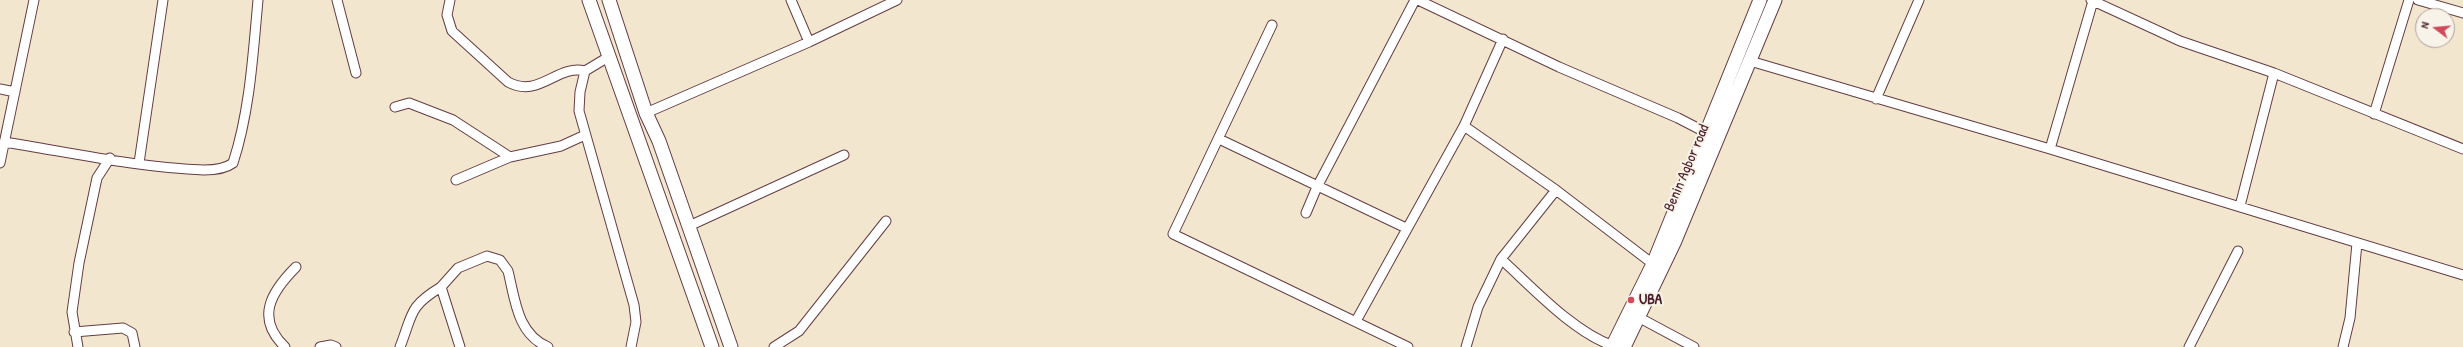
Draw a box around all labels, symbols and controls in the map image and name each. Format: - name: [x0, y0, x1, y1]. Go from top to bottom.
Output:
- north arrow: [2415, 8, 2455, 48]
- text: N: [2417, 20, 2432, 30]
- street label: Benin Agbor road: [1661, 122, 1713, 214]
- place label: UBA: [1639, 291, 1662, 309]
- marker: UBA: [1626, 295, 1636, 305]

